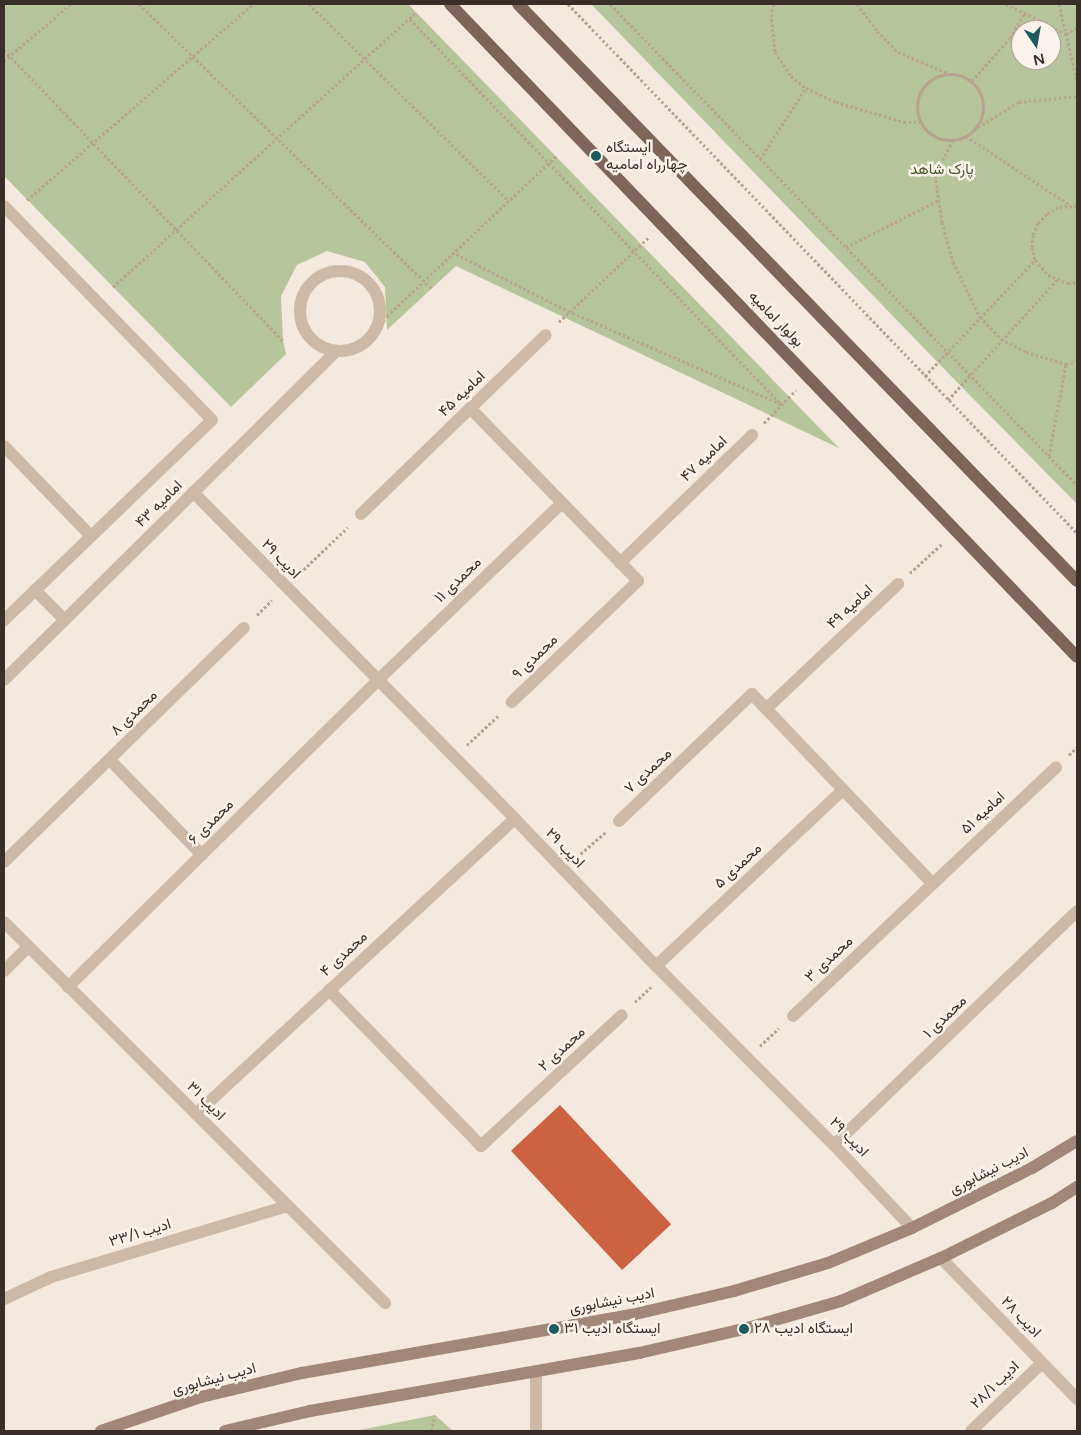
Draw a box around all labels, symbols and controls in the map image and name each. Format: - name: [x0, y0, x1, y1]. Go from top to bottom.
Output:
- north arrow: [1011, 20, 1061, 70]
- text: N: [1032, 50, 1046, 69]
- place label: ایستگاه چهارراه امامیه: [606, 138, 687, 173]
- marker: ایستگاه چهارراه امامیه: [590, 150, 602, 162]
- park label: پارک شاهد: [910, 161, 974, 179]
- street label: بولوار امامیه: [745, 287, 807, 351]
- street label: امامیه ۴۵: [435, 367, 489, 421]
- street label: امامیه ۴۷: [677, 432, 731, 486]
- street label: امامیه ۴۳: [132, 477, 186, 531]
- street label: ادیب ۲۹: [258, 535, 304, 583]
- street label: محمدی ۱۱: [431, 553, 485, 607]
- street label: امامیه ۴۹: [823, 581, 877, 633]
- street label: محمدی ۹: [508, 631, 562, 683]
- street label: محمدی ۸: [107, 686, 161, 740]
- street label: محمدی ۷: [621, 745, 675, 797]
- street label: امامیه ۵۱: [957, 788, 1009, 838]
- street label: محمدی ۶: [185, 796, 237, 848]
- street label: ادیب ۲۹: [542, 824, 588, 872]
- street label: محمدی ۵: [711, 840, 765, 892]
- street label: محمدی ۴: [317, 928, 371, 980]
- street label: محمدی ۳: [801, 932, 857, 986]
- street label: محمدی ۱: [919, 992, 971, 1042]
- street label: محمدی ۲: [535, 1023, 589, 1075]
- street label: ادیب ۳۱: [183, 1078, 229, 1124]
- street label: ادیب ۲۹: [826, 1113, 872, 1161]
- street label: ادیب نیشابوری: [946, 1143, 1032, 1199]
- street label: ادیب ۳۳/۱: [107, 1215, 173, 1251]
- street label: ادیب نیشابوری: [568, 1284, 656, 1318]
- street label: ادیب ۲۸: [997, 1293, 1045, 1341]
- place label: ایستگاه ادیب ۳۱: [564, 1320, 660, 1338]
- place label: ایستگاه ادیب ۲۸: [754, 1320, 853, 1338]
- marker: ایستگاه ادیب ۳۱: [548, 1323, 560, 1335]
- marker: ایستگاه ادیب ۲۸: [738, 1323, 750, 1335]
- street label: ادیب ۲۸/۱: [967, 1357, 1023, 1413]
- street label: ادیب نیشابوری: [170, 1359, 258, 1399]

